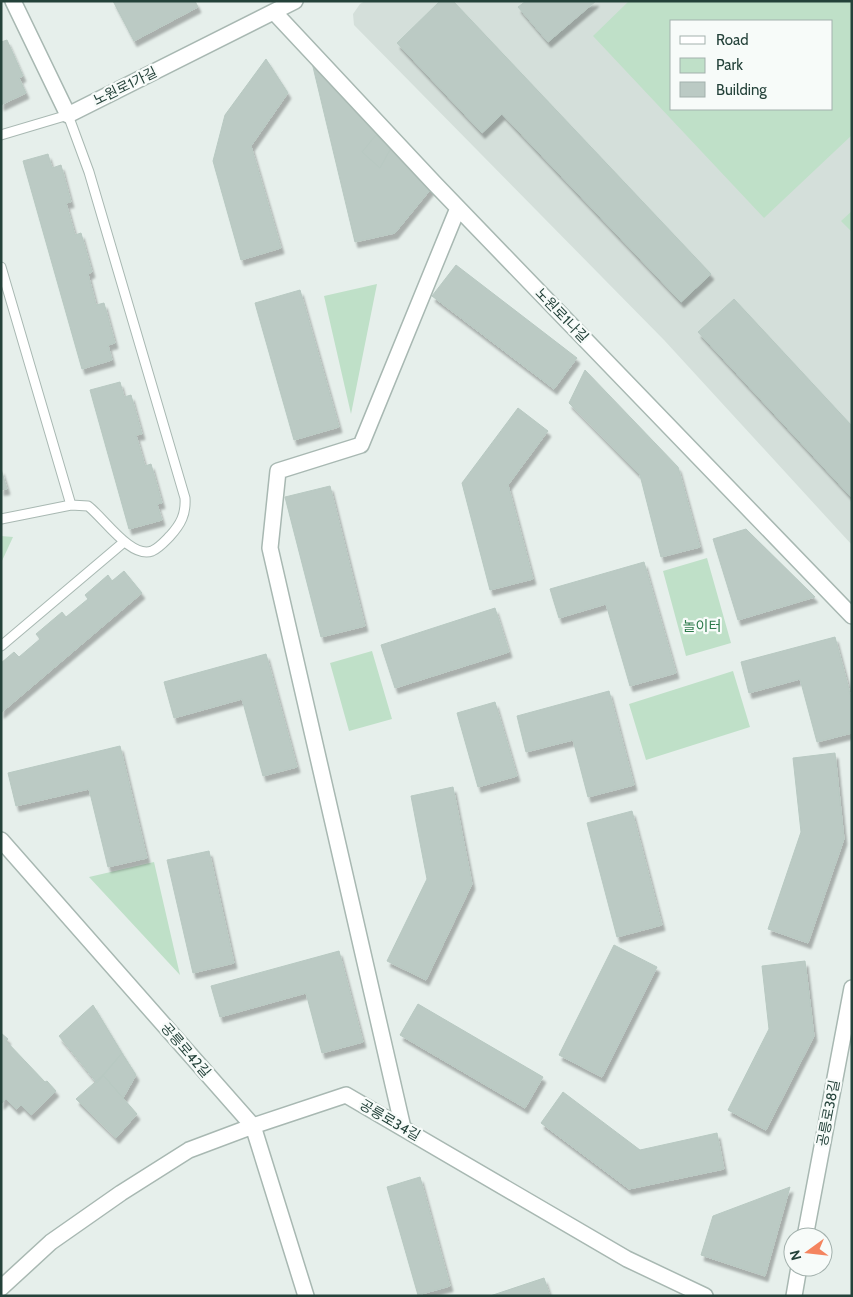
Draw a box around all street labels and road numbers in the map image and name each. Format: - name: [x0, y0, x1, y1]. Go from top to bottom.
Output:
- street label: 노원로1가길: [90, 63, 160, 109]
- street label: 노원로1나길: [532, 284, 592, 346]
- street label: 공릉로42길: [157, 1019, 215, 1081]
- street label: 공릉로38길: [813, 1078, 843, 1148]
- street label: 공릉로34길: [356, 1095, 424, 1145]

